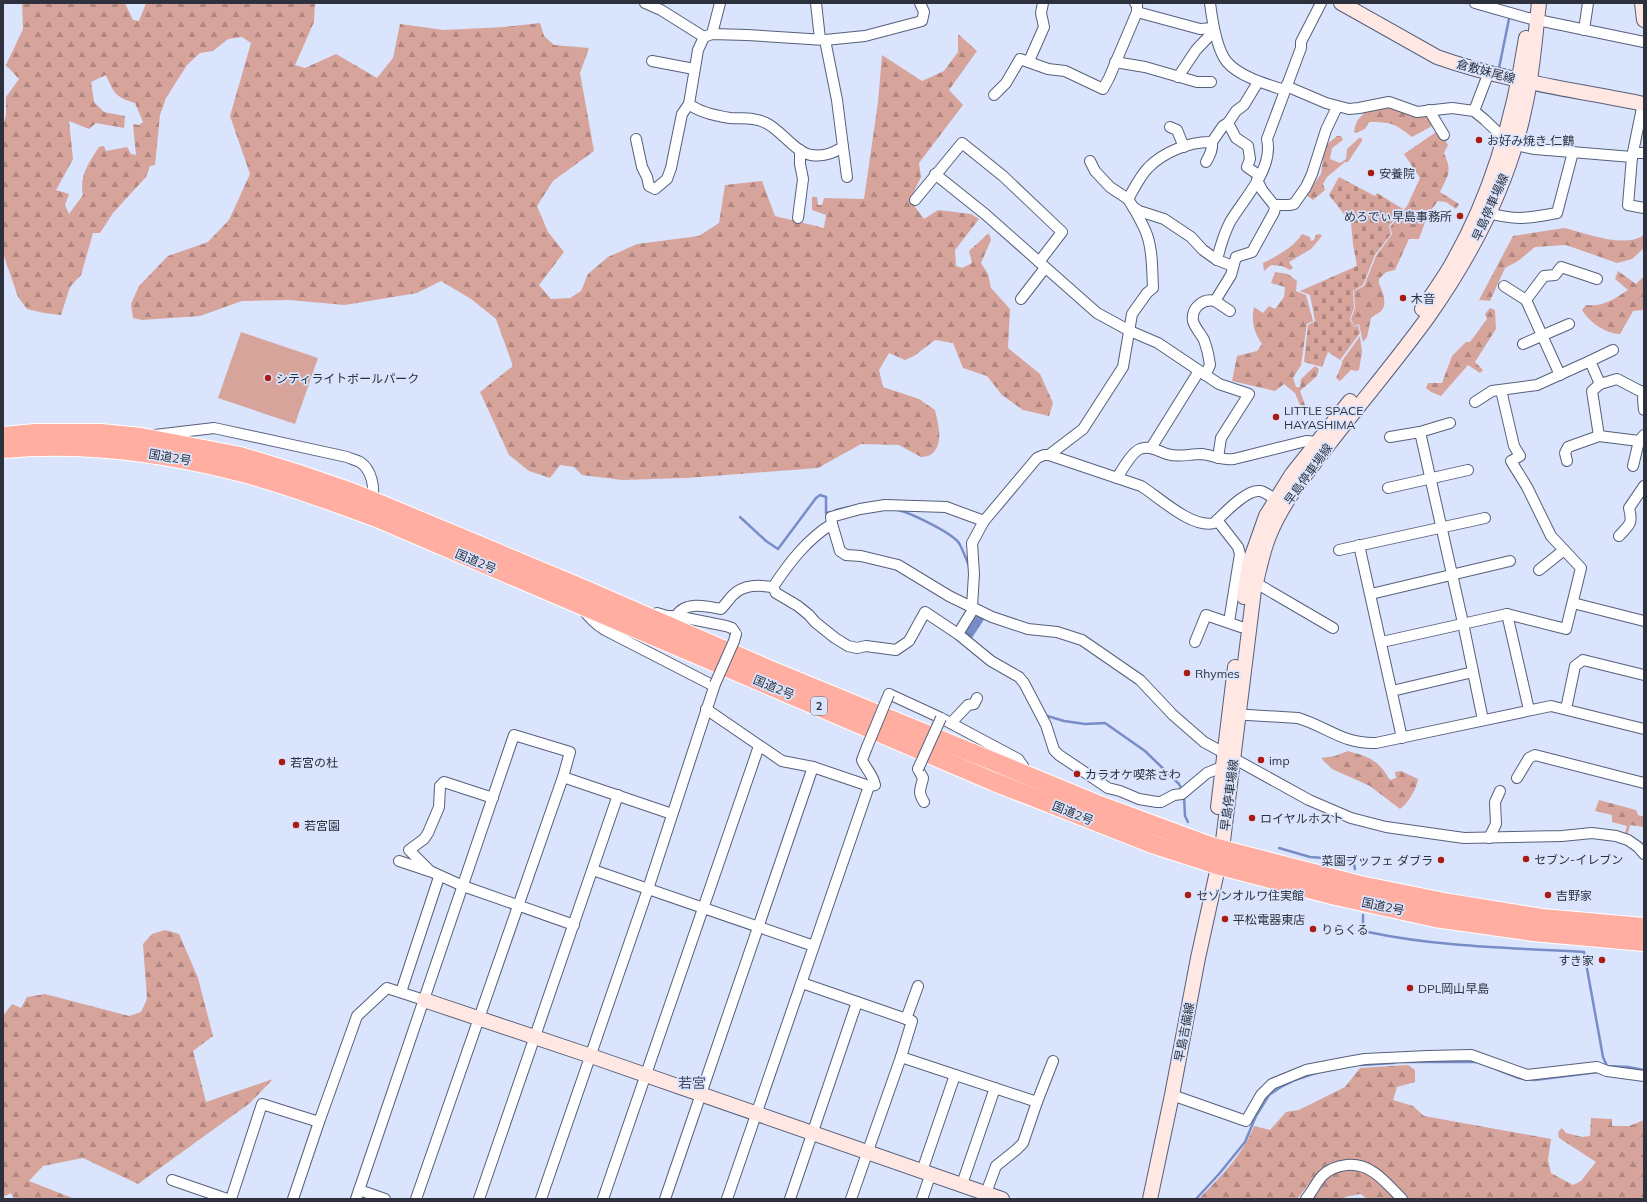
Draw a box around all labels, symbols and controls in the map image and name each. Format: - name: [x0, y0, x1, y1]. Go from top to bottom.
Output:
- street label: 倉敷妹尾線: [1455, 56, 1517, 86]
- place label: お好み焼き 仁鶴: [1487, 133, 1574, 148]
- marker: お好み焼き 仁鶴: [1474, 135, 1484, 145]
- place label: 安養院: [1379, 166, 1415, 181]
- marker: 安養院: [1366, 168, 1376, 178]
- street label: 早島停車場線: [1469, 171, 1511, 243]
- place label: めろでぃ早島事務所: [1344, 209, 1452, 224]
- marker: めろでぃ早島事務所: [1455, 211, 1465, 221]
- place label: 木音: [1411, 291, 1435, 306]
- marker: 木音: [1398, 293, 1408, 303]
- place label: シティライトボールパーク: [276, 371, 419, 386]
- marker: シティライトボールパーク: [263, 373, 273, 383]
- place label: LITTLE SPACE HAYASHIMA: [1284, 403, 1363, 432]
- marker: LITTLE SPACE HAYASHIMA: [1271, 412, 1281, 422]
- street label: 早島停車場線: [1281, 440, 1335, 508]
- street label: 国道2号: [147, 446, 193, 468]
- street label: 国道2号: [453, 546, 499, 576]
- place label: Rhymes: [1195, 666, 1240, 681]
- marker: Rhymes: [1182, 668, 1192, 678]
- street label: 国道2号: [751, 672, 797, 702]
- road number: 2: [811, 697, 827, 715]
- place label: imp: [1269, 753, 1290, 768]
- place label: 若宮の杜: [290, 755, 338, 770]
- marker: imp: [1256, 755, 1266, 765]
- marker: 若宮の杜: [277, 757, 287, 767]
- street label: 早島停車場線: [1217, 758, 1241, 832]
- place label: カラオケ喫茶さわ: [1085, 767, 1181, 782]
- marker: カラオケ喫茶さわ: [1072, 769, 1082, 779]
- street label: 国道2号: [1050, 798, 1096, 828]
- place label: ロイヤルホスト: [1260, 811, 1344, 826]
- marker: ロイヤルホスト: [1247, 813, 1257, 823]
- place label: 若宮園: [304, 818, 340, 833]
- marker: 若宮園: [291, 820, 301, 830]
- place label: セブン-イレブン: [1534, 852, 1623, 867]
- place label: 菜園ブッフェ ダブラ: [1322, 853, 1433, 868]
- marker: セブン-イレブン: [1521, 854, 1531, 864]
- marker: 菜園ブッフェ ダブラ: [1436, 855, 1446, 865]
- place label: セゾンオルワ住実館: [1196, 888, 1304, 903]
- place label: 吉野家: [1556, 888, 1592, 903]
- marker: セゾンオルワ住実館: [1183, 890, 1193, 900]
- marker: 吉野家: [1543, 890, 1553, 900]
- street label: 国道2号: [1360, 894, 1406, 918]
- place label: 平松電器東店: [1233, 912, 1305, 927]
- marker: 平松電器東店: [1220, 914, 1230, 924]
- place label: りらくる: [1321, 922, 1369, 937]
- marker: りらくる: [1308, 924, 1318, 934]
- place label: すき家: [1558, 953, 1594, 968]
- marker: すき家: [1597, 955, 1607, 965]
- place label: DPL岡山早島: [1418, 981, 1489, 996]
- marker: DPL岡山早島: [1405, 983, 1415, 993]
- street label: 早島吉備線: [1171, 1001, 1197, 1063]
- district label: 若宮: [678, 1074, 706, 1092]

